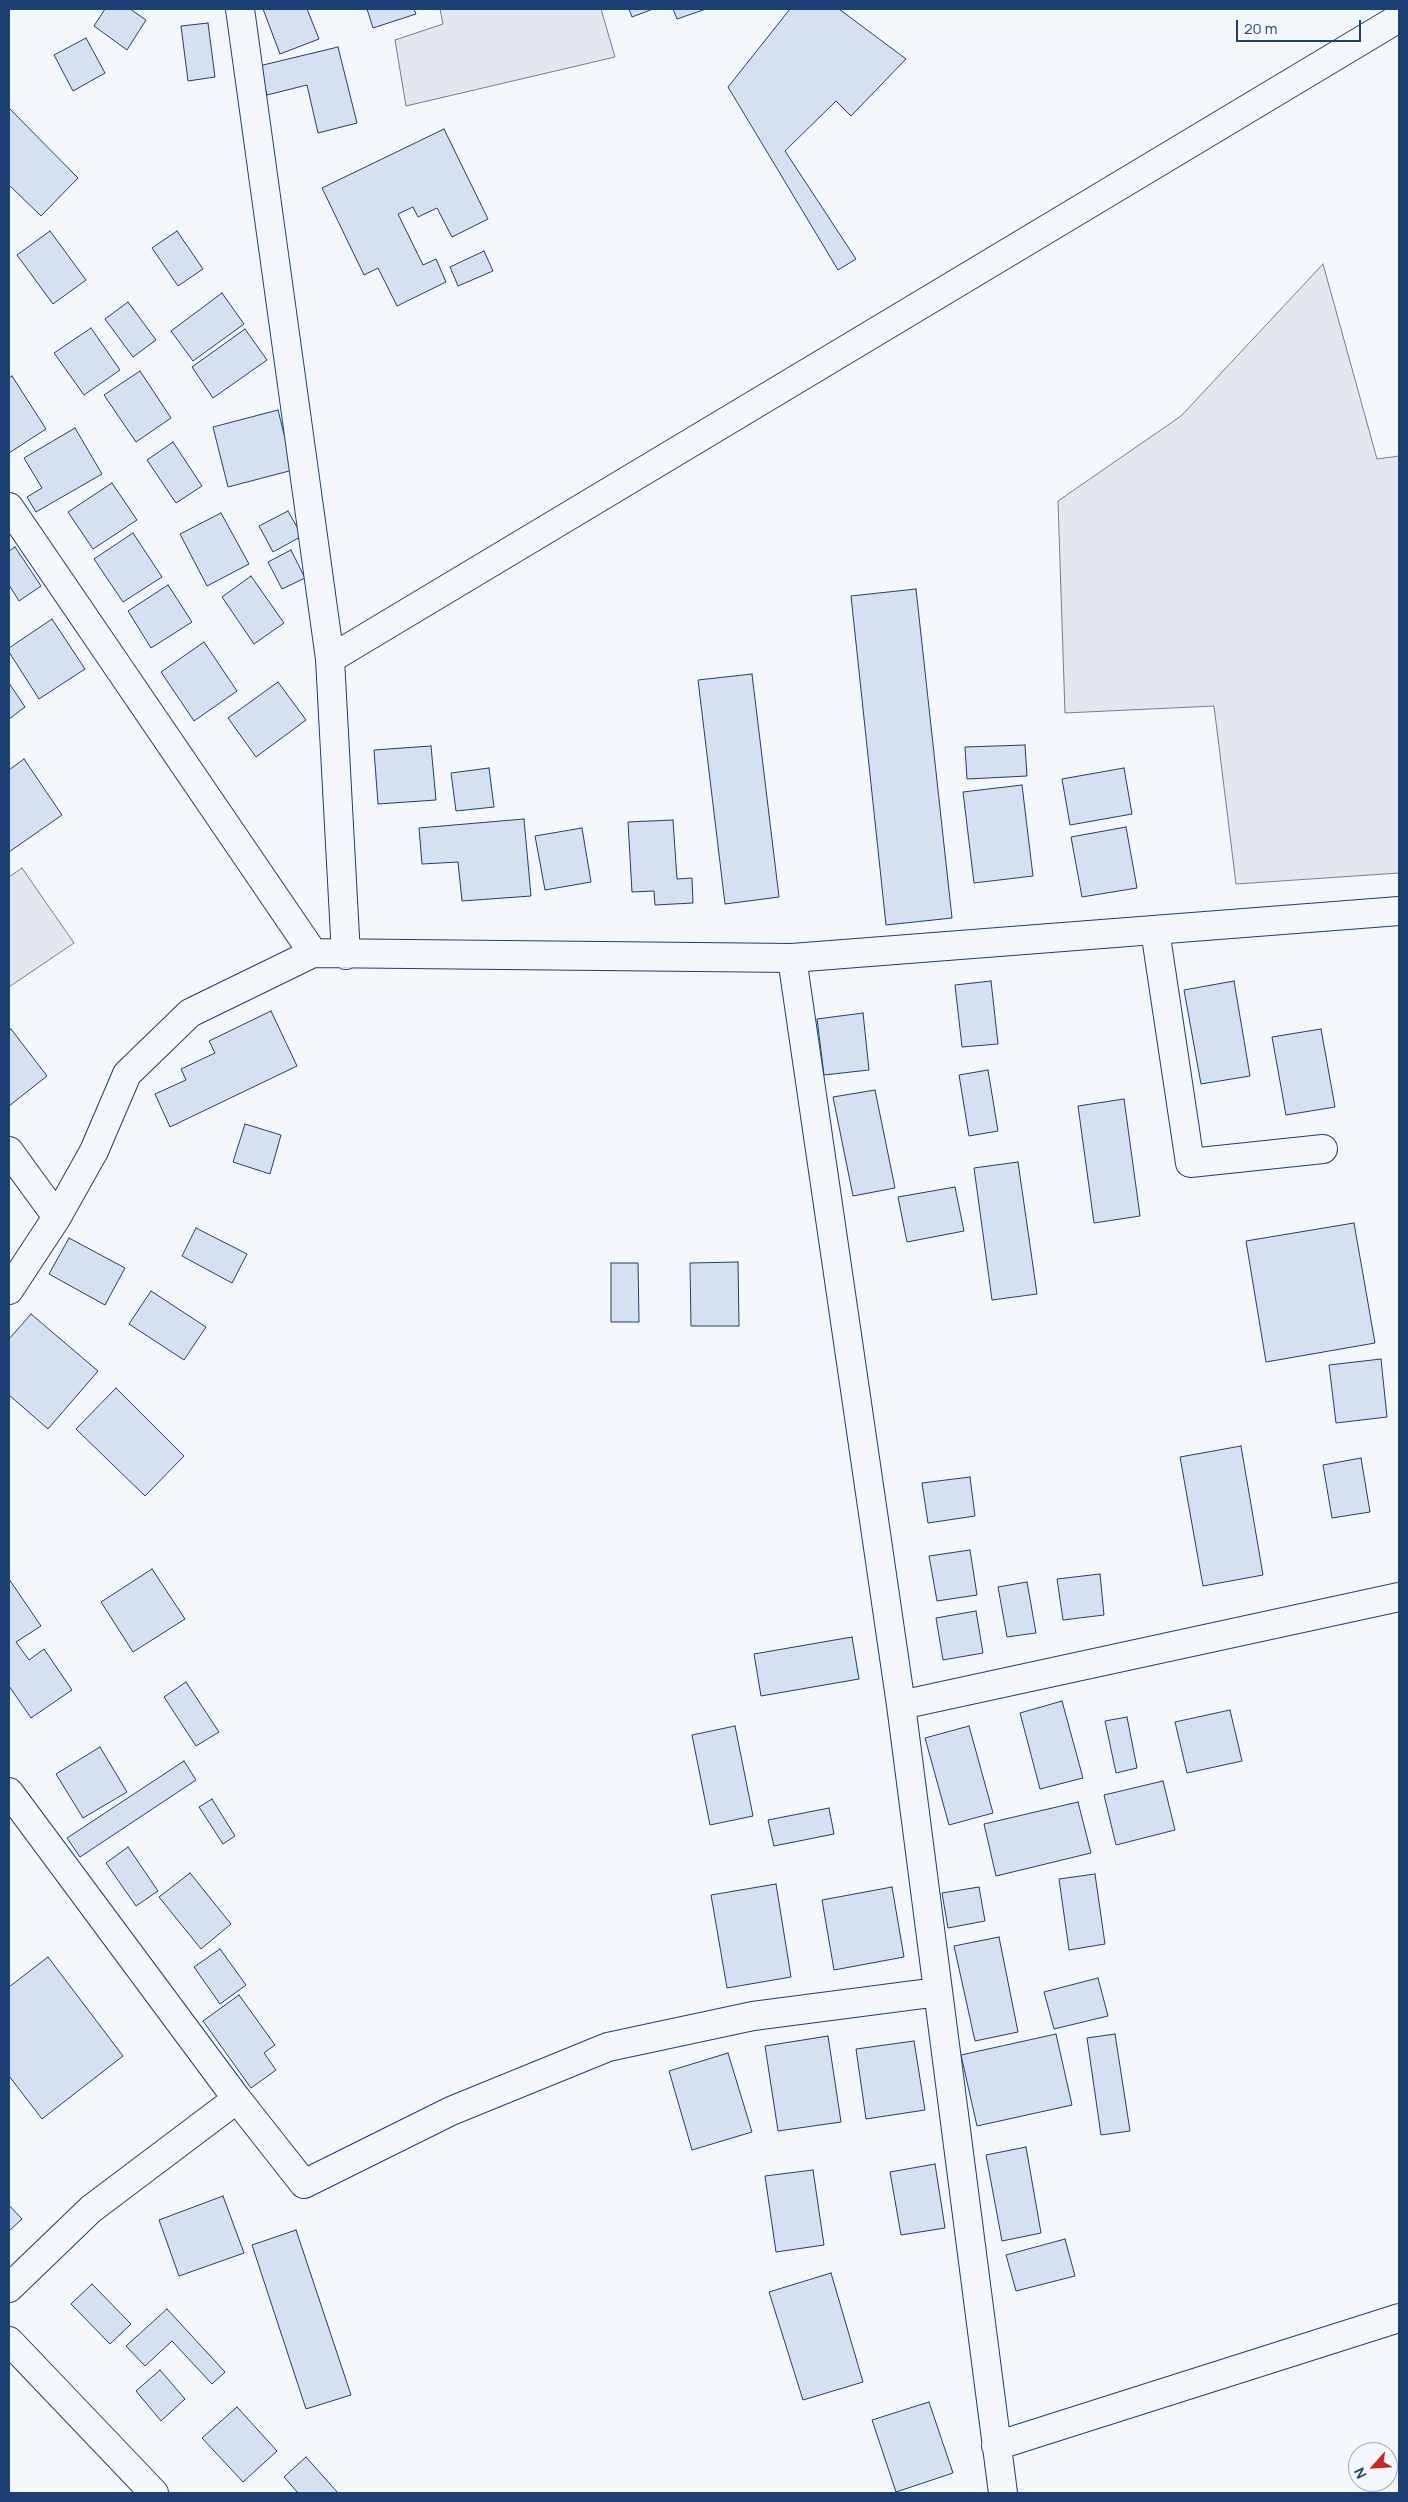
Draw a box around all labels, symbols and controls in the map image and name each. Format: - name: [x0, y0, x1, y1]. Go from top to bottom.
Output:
- scale bar: [1238, 10, 1363, 42]
- text: 20 m: [1244, 18, 1277, 39]
- north arrow: [1348, 2442, 1398, 2492]
- text: N: [1349, 2465, 1371, 2482]

